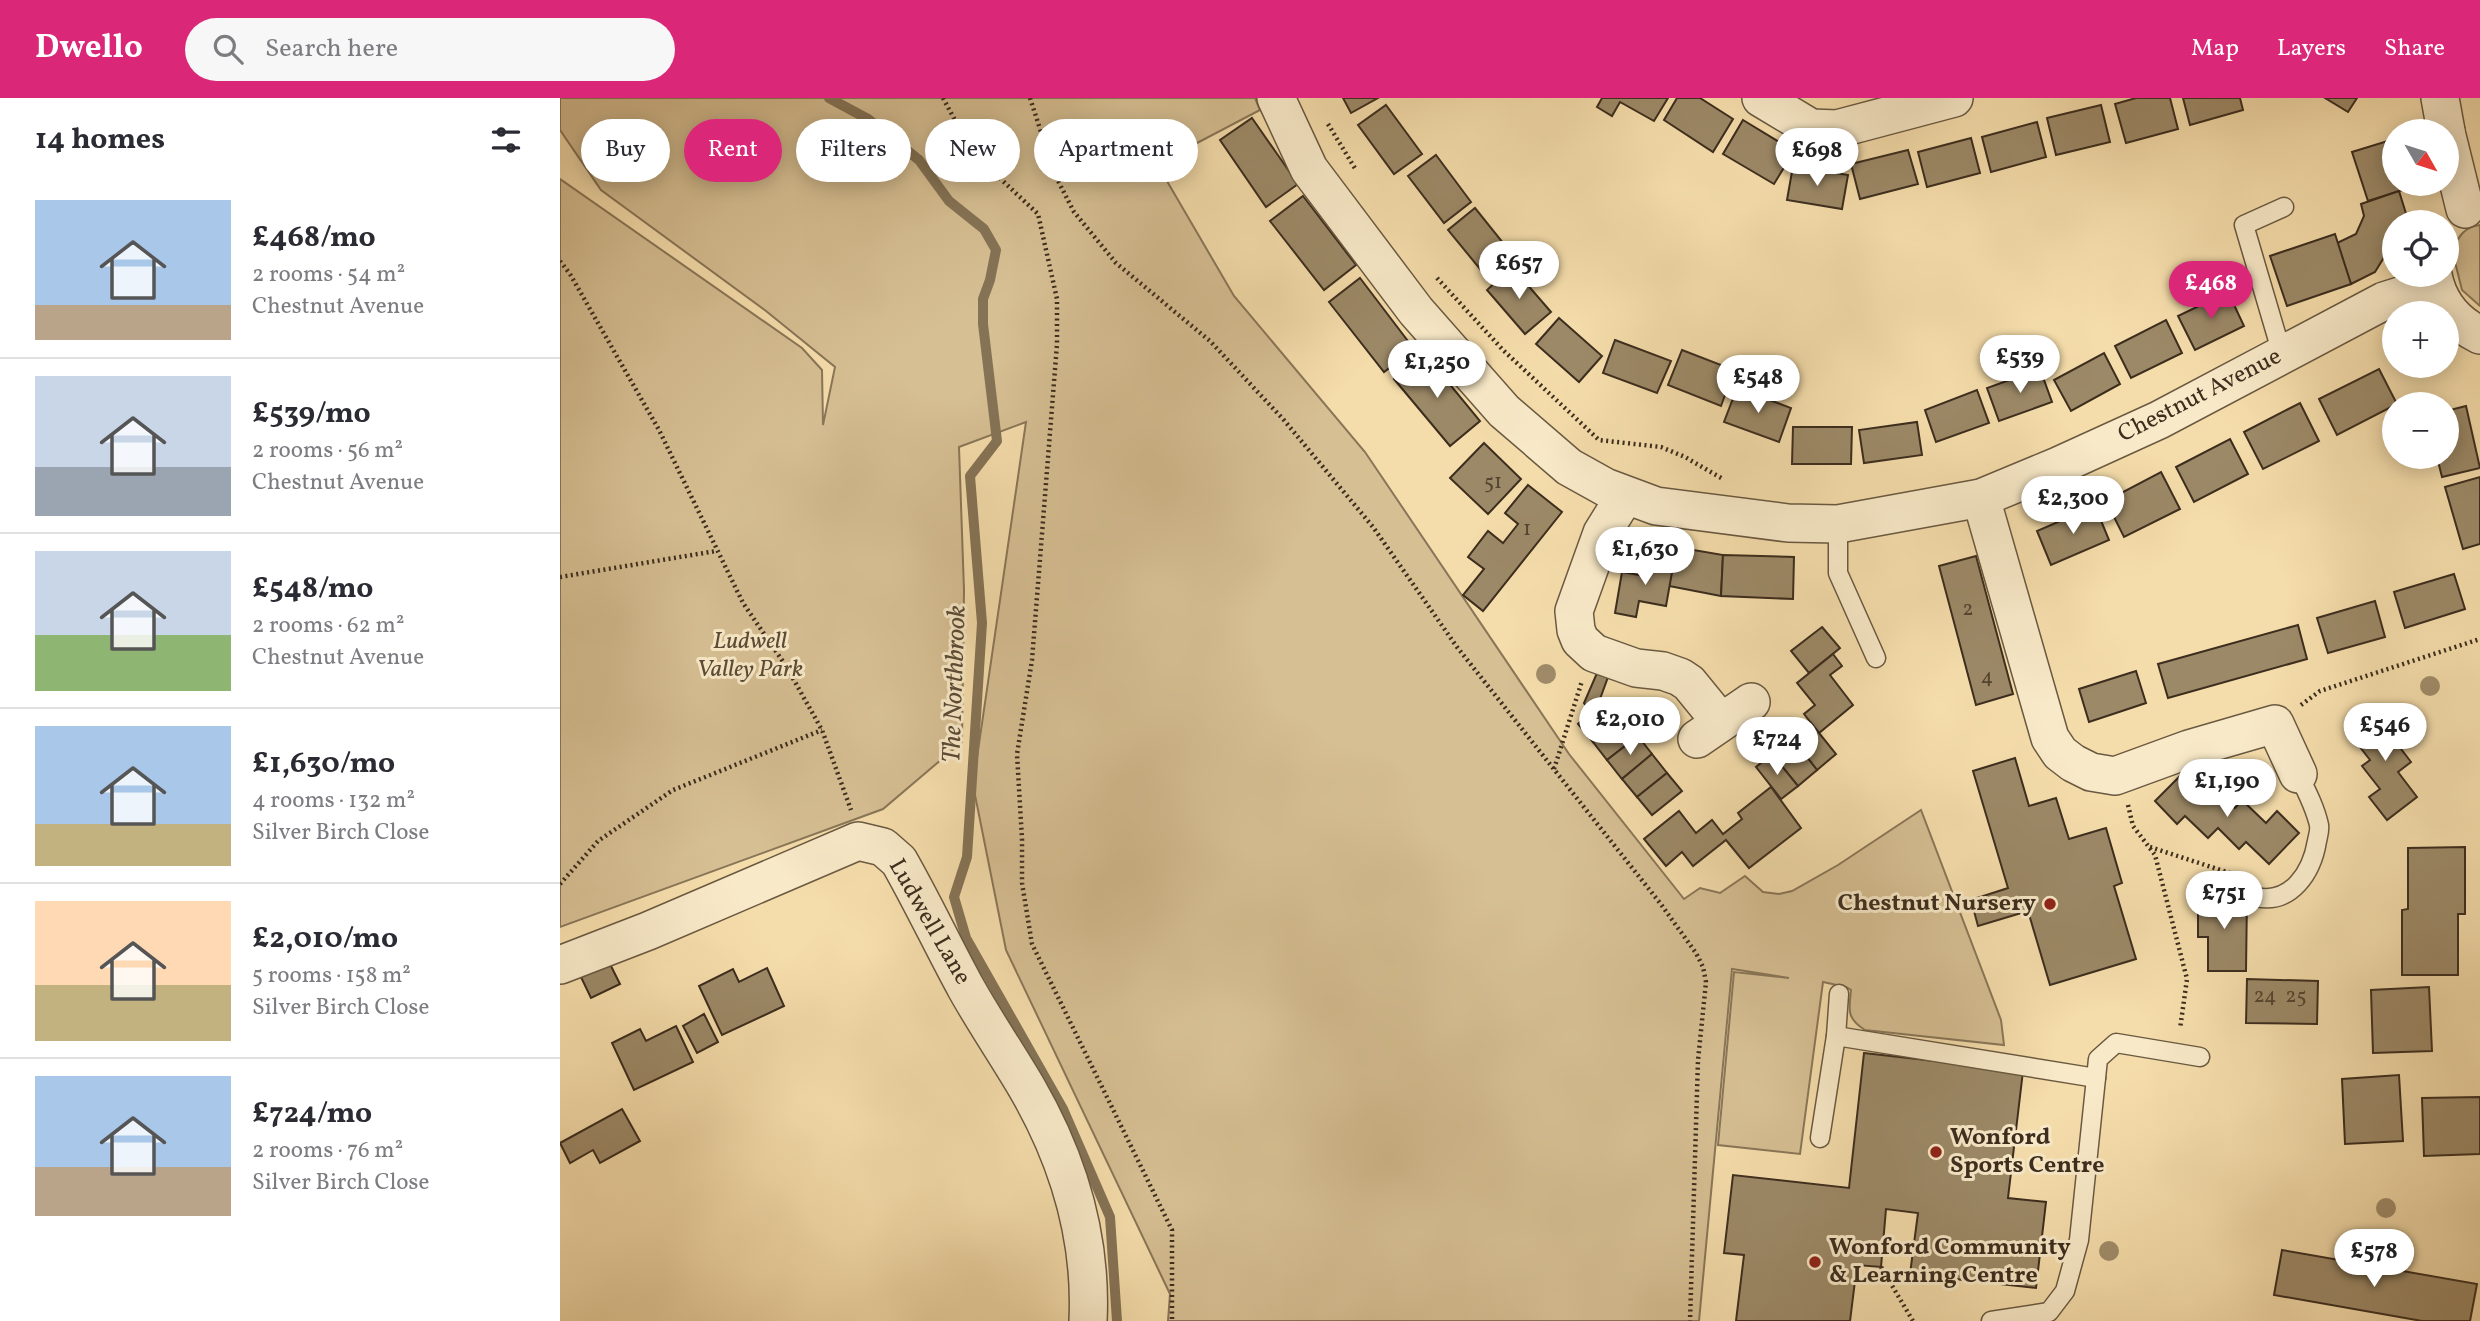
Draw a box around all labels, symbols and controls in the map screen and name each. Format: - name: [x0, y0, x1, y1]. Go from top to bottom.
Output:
- search box: [185, 18, 675, 81]
- text: Dwello: [35, 26, 143, 72]
- icon: search: [209, 30, 247, 68]
- text: Search here: [265, 31, 398, 67]
- text: Map: [2191, 32, 2239, 66]
- text: Layers: [2277, 32, 2346, 66]
- text: Share: [2384, 32, 2445, 66]
- text: 14 homes: [35, 119, 165, 161]
- chip: Buy: [581, 119, 670, 182]
- chip: Rent: [684, 119, 782, 182]
- chip: Filters: [796, 119, 911, 182]
- chip: New: [925, 119, 1020, 182]
- chip: Apartment: [1034, 119, 1198, 182]
- north arrow: [2382, 119, 2459, 196]
- map controls: [2382, 119, 2459, 469]
- icon: filters: [487, 121, 525, 159]
- pin: £698: [1776, 129, 1858, 188]
- text: £698: [1791, 135, 1843, 167]
- button: locate: [2382, 210, 2459, 287]
- text: £468/mo: [252, 217, 376, 259]
- icon: home: [91, 228, 175, 312]
- pin: £657: [1478, 242, 1560, 301]
- text: £657: [1495, 248, 1543, 280]
- text: 2 rooms · 54 m²: [252, 259, 405, 291]
- pin: £468: [2170, 262, 2252, 321]
- text: £468: [2185, 268, 2237, 300]
- text: Chestnut Avenue: [252, 291, 424, 323]
- button: +: [2382, 301, 2459, 378]
- pin: £539: [1979, 336, 2061, 395]
- street label: Chestnut Avenue: [2112, 340, 2288, 452]
- pin: £1,250: [1380, 341, 1494, 400]
- text: £539: [1996, 342, 2044, 374]
- text: £1,250: [1404, 347, 1470, 379]
- pin: £548: [1717, 356, 1799, 415]
- text: £548: [1733, 362, 1783, 394]
- button: −: [2382, 392, 2459, 469]
- text: £539/mo: [252, 393, 371, 435]
- icon: home: [91, 404, 175, 488]
- text: 2 rooms · 56 m²: [252, 435, 403, 467]
- text: Chestnut Avenue: [252, 467, 424, 499]
- house number: 51: [1484, 468, 1502, 497]
- pin: £2,300: [2016, 476, 2130, 536]
- text: £2,300: [2037, 483, 2109, 515]
- house number: 1: [1523, 515, 1531, 544]
- pin: £1,630: [1588, 528, 1702, 587]
- text: £1,630: [1611, 534, 1679, 566]
- text: £548/mo: [252, 568, 373, 610]
- icon: home: [91, 579, 175, 663]
- house number: 2: [1962, 595, 1974, 624]
- water label: The Northbrook: [934, 604, 976, 764]
- text: 2 rooms · 62 m²: [252, 610, 404, 642]
- park label: Ludwell Valley Park: [697, 625, 803, 687]
- text: Chestnut Avenue: [252, 642, 424, 674]
- house number: 4: [1981, 663, 1993, 692]
- pin: £2,010: [1573, 698, 1687, 757]
- text: £2,010: [1595, 704, 1665, 736]
- pin: £546: [2344, 704, 2426, 763]
- text: £546: [2360, 710, 2410, 742]
- pin: £724: [1736, 718, 1818, 777]
- text: £724: [1752, 724, 1802, 756]
- text: £1,630/mo: [252, 743, 395, 785]
- icon: home: [91, 754, 175, 838]
- pin: £1,190: [2170, 760, 2284, 819]
- text: £1,190: [2194, 766, 2260, 798]
- text: 4 rooms · 132 m²: [252, 785, 415, 817]
- text: Silver Birch Close: [252, 817, 429, 849]
- street label: Ludwell Lane: [879, 853, 979, 991]
- pin: £751: [2183, 872, 2265, 931]
- text: £751: [2202, 878, 2246, 910]
- place label: Chestnut Nursery: [1838, 887, 2037, 921]
- marker: Chestnut Nursery: [2042, 896, 2058, 912]
- text: £2,010/mo: [252, 918, 398, 960]
- icon: home: [91, 929, 175, 1013]
- text: 5 rooms · 158 m²: [252, 960, 411, 992]
- house number: 24: [2253, 982, 2277, 1011]
- house number: 25: [2285, 982, 2307, 1011]
- text: Silver Birch Close: [252, 992, 429, 1024]
- text: £724/mo: [252, 1093, 372, 1135]
- icon: home: [91, 1104, 175, 1188]
- place label: Wonford Sports Centre: [1950, 1121, 2104, 1183]
- text: 2 rooms · 76 m²: [252, 1135, 403, 1167]
- marker: Wonford Sports Centre: [1928, 1144, 1944, 1160]
- text: Silver Birch Close: [252, 1167, 429, 1199]
- pin: £578: [2333, 1230, 2415, 1289]
- place label: Wonford Community & Learning Centre: [1829, 1231, 2071, 1293]
- text: £578: [2350, 1236, 2398, 1268]
- marker: Wonford Community & Learning Centre: [1807, 1254, 1823, 1270]

